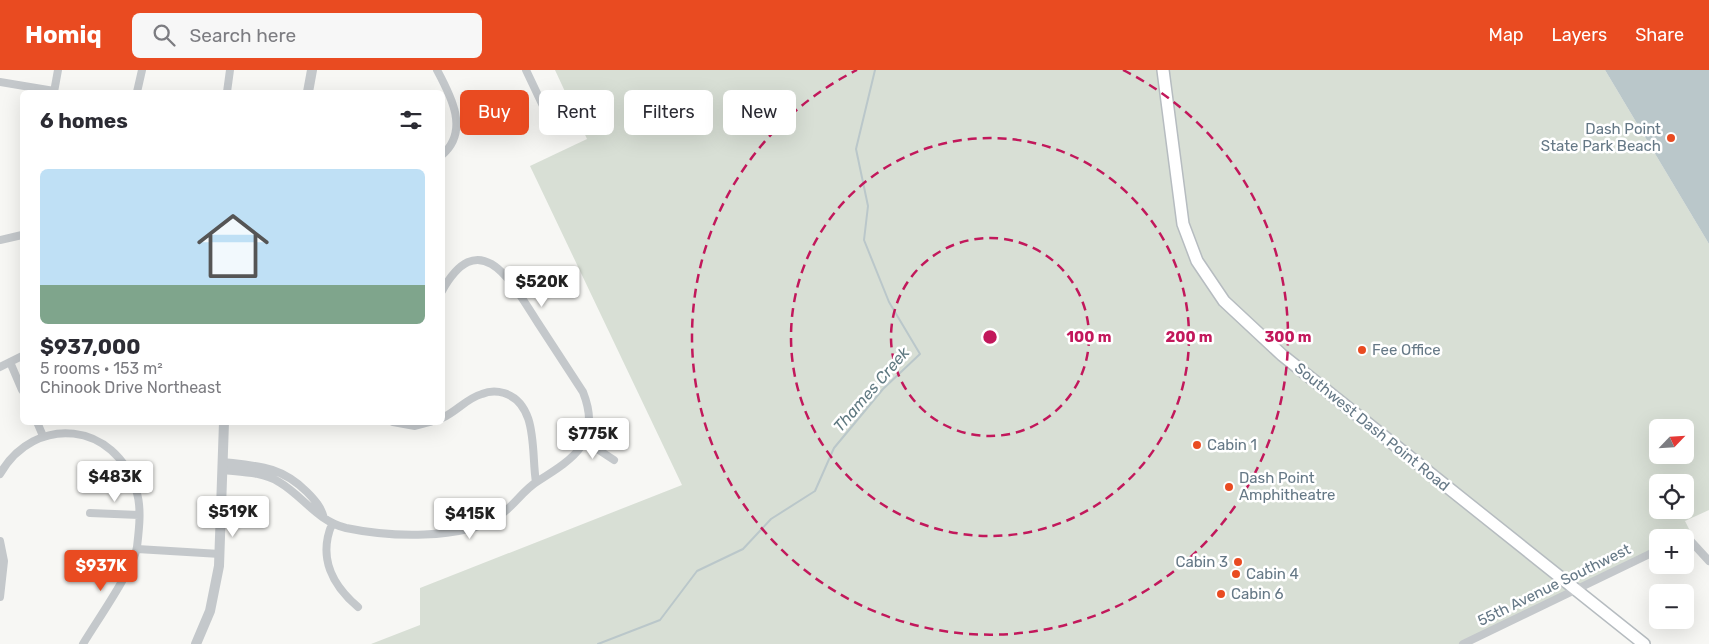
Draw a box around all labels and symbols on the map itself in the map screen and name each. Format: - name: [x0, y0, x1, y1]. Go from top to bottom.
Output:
- place label: Dash Point State Park Beach: [1541, 120, 1661, 155]
- marker: Dash Point State Park Beach: [1665, 132, 1677, 144]
- pin: $520K: [507, 266, 577, 308]
- centre of rings: [981, 328, 999, 346]
- text: 100 m: [1067, 328, 1111, 346]
- text: 200 m: [1165, 328, 1213, 346]
- text: 300 m: [1264, 328, 1312, 346]
- place label: Fee Office: [1372, 341, 1441, 359]
- water label: Thames Creek: [829, 343, 914, 436]
- marker: Fee Office: [1356, 344, 1368, 356]
- street label: Southwest Dash Point Road: [1291, 359, 1453, 495]
- pin: $775K: [558, 418, 628, 460]
- north arrow: [1649, 419, 1694, 464]
- place label: Cabin 1: [1207, 436, 1257, 454]
- marker: Cabin 1: [1191, 439, 1203, 451]
- pin: $483K: [80, 460, 150, 503]
- place label: Dash Point Amphitheatre: [1239, 469, 1336, 504]
- marker: Dash Point Amphitheatre: [1223, 481, 1235, 493]
- pin: $519K: [198, 496, 268, 538]
- pin: $415K: [435, 498, 505, 540]
- street label: 55th Avenue Southwest: [1475, 540, 1634, 630]
- pin: $937K: [66, 550, 136, 592]
- place label: Cabin 3: [1175, 553, 1228, 571]
- marker: Cabin 3: [1232, 556, 1244, 568]
- place label: Cabin 4: [1246, 565, 1299, 583]
- marker: Cabin 4: [1230, 568, 1242, 580]
- place label: Cabin 6: [1231, 585, 1284, 603]
- marker: Cabin 6: [1215, 588, 1227, 600]

